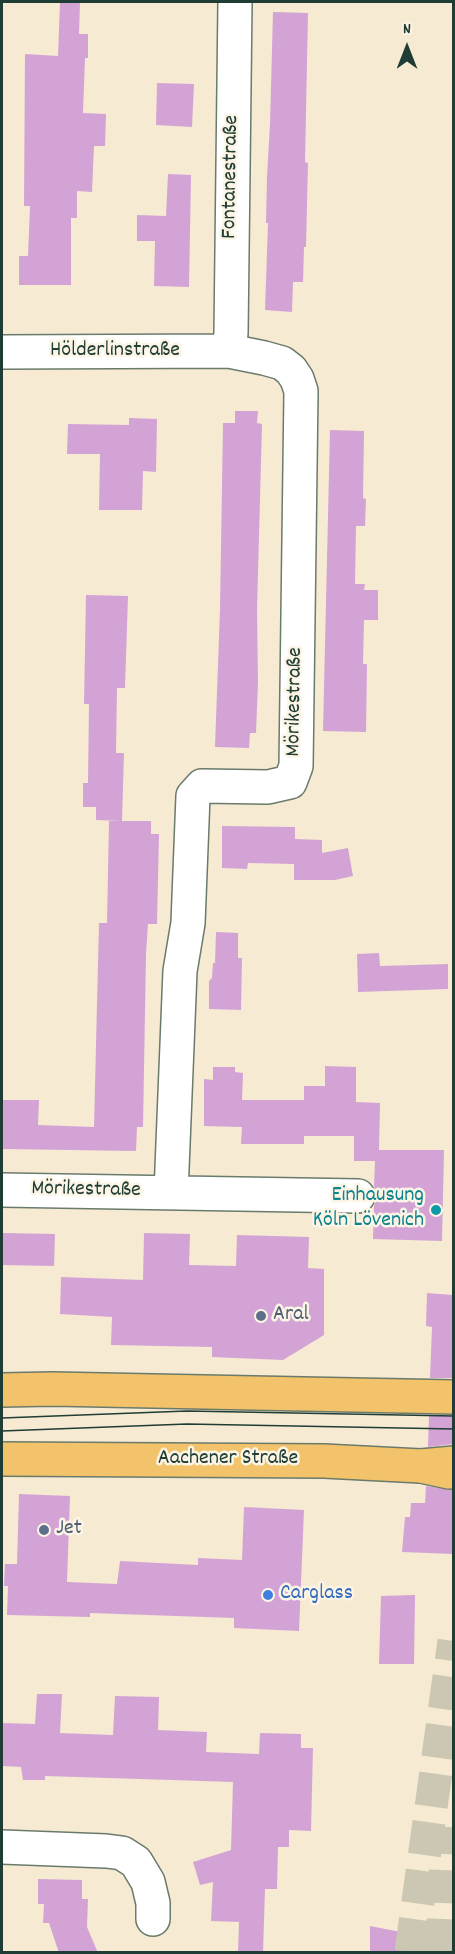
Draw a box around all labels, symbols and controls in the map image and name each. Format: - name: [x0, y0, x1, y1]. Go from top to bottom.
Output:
- north arrow: [377, 18, 437, 78]
- text: N: [403, 18, 411, 41]
- street label: Fontanestraße: [218, 115, 246, 239]
- street label: Hölderlinstraße: [50, 339, 180, 365]
- street label: Mörikestraße: [282, 647, 310, 757]
- street label: Mörikestraße: [31, 1177, 141, 1205]
- place label: Einhausung Köln Lövenich: [313, 1184, 424, 1236]
- marker: Einhausung Köln Lövenich: [429, 1203, 443, 1217]
- place label: Aral: [273, 1303, 309, 1329]
- marker: Aral: [254, 1309, 268, 1323]
- street label: Aachener Straße: [158, 1447, 298, 1473]
- place label: Jet: [56, 1517, 82, 1543]
- marker: Jet: [37, 1523, 51, 1537]
- place label: Carglass: [280, 1582, 353, 1608]
- marker: Carglass: [261, 1588, 275, 1602]

